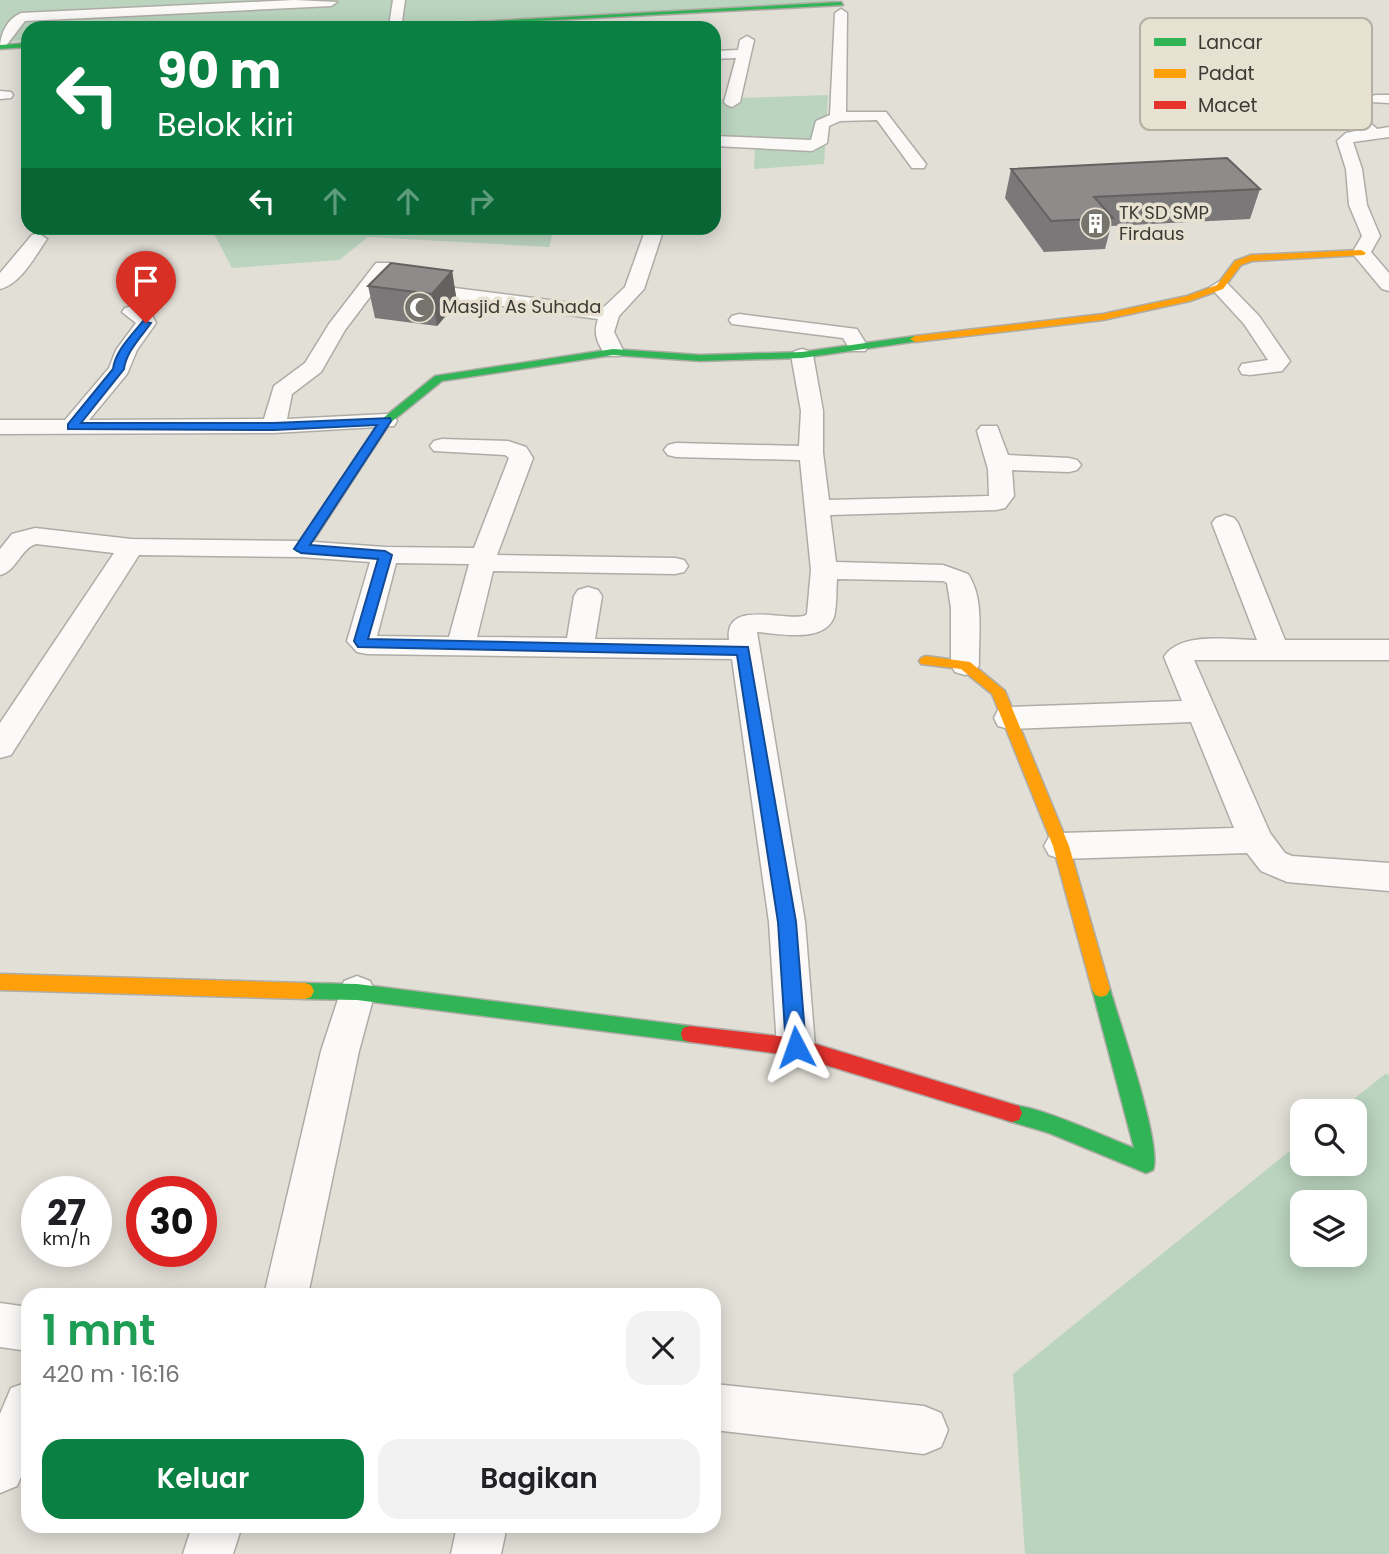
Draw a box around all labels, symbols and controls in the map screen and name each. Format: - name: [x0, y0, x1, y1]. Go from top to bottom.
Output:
- legend: [1140, 18, 1372, 130]
- text: Lancar: [1198, 29, 1263, 56]
- text: 90 m: [157, 37, 281, 105]
- icon: left: [42, 49, 133, 140]
- text: Padat: [1198, 60, 1255, 87]
- text: Macet: [1198, 92, 1258, 119]
- text: Belok kiri: [157, 102, 294, 147]
- icon: left: [243, 182, 281, 220]
- icon: ahead: [316, 182, 354, 220]
- icon: ahead: [389, 182, 427, 220]
- icon: right: [462, 182, 500, 220]
- place label: TK SD SMP Firdaus: [1119, 200, 1209, 246]
- building icon: TK SD SMP Firdaus: [1079, 206, 1113, 240]
- pin: [116, 251, 176, 323]
- icon: arrive: [127, 262, 165, 300]
- mosque icon: Masjid As Suhada: [402, 290, 436, 324]
- place label: Masjid As Suhada: [442, 294, 601, 319]
- position arrow: [759, 1010, 833, 1084]
- map controls: [1290, 1099, 1367, 1267]
- button: search: [1290, 1099, 1367, 1176]
- speed limit sign: 30: [126, 1176, 217, 1267]
- text: 27: [47, 1188, 86, 1237]
- button: layers: [1290, 1190, 1367, 1267]
- text: km/h: [43, 1226, 90, 1251]
- text: 1 mnt: [42, 1301, 155, 1360]
- button: close: [626, 1311, 700, 1385]
- text: 420 m · 16:16: [42, 1358, 180, 1390]
- button: Keluar: [42, 1439, 364, 1519]
- button: Bagikan: [378, 1439, 700, 1519]

